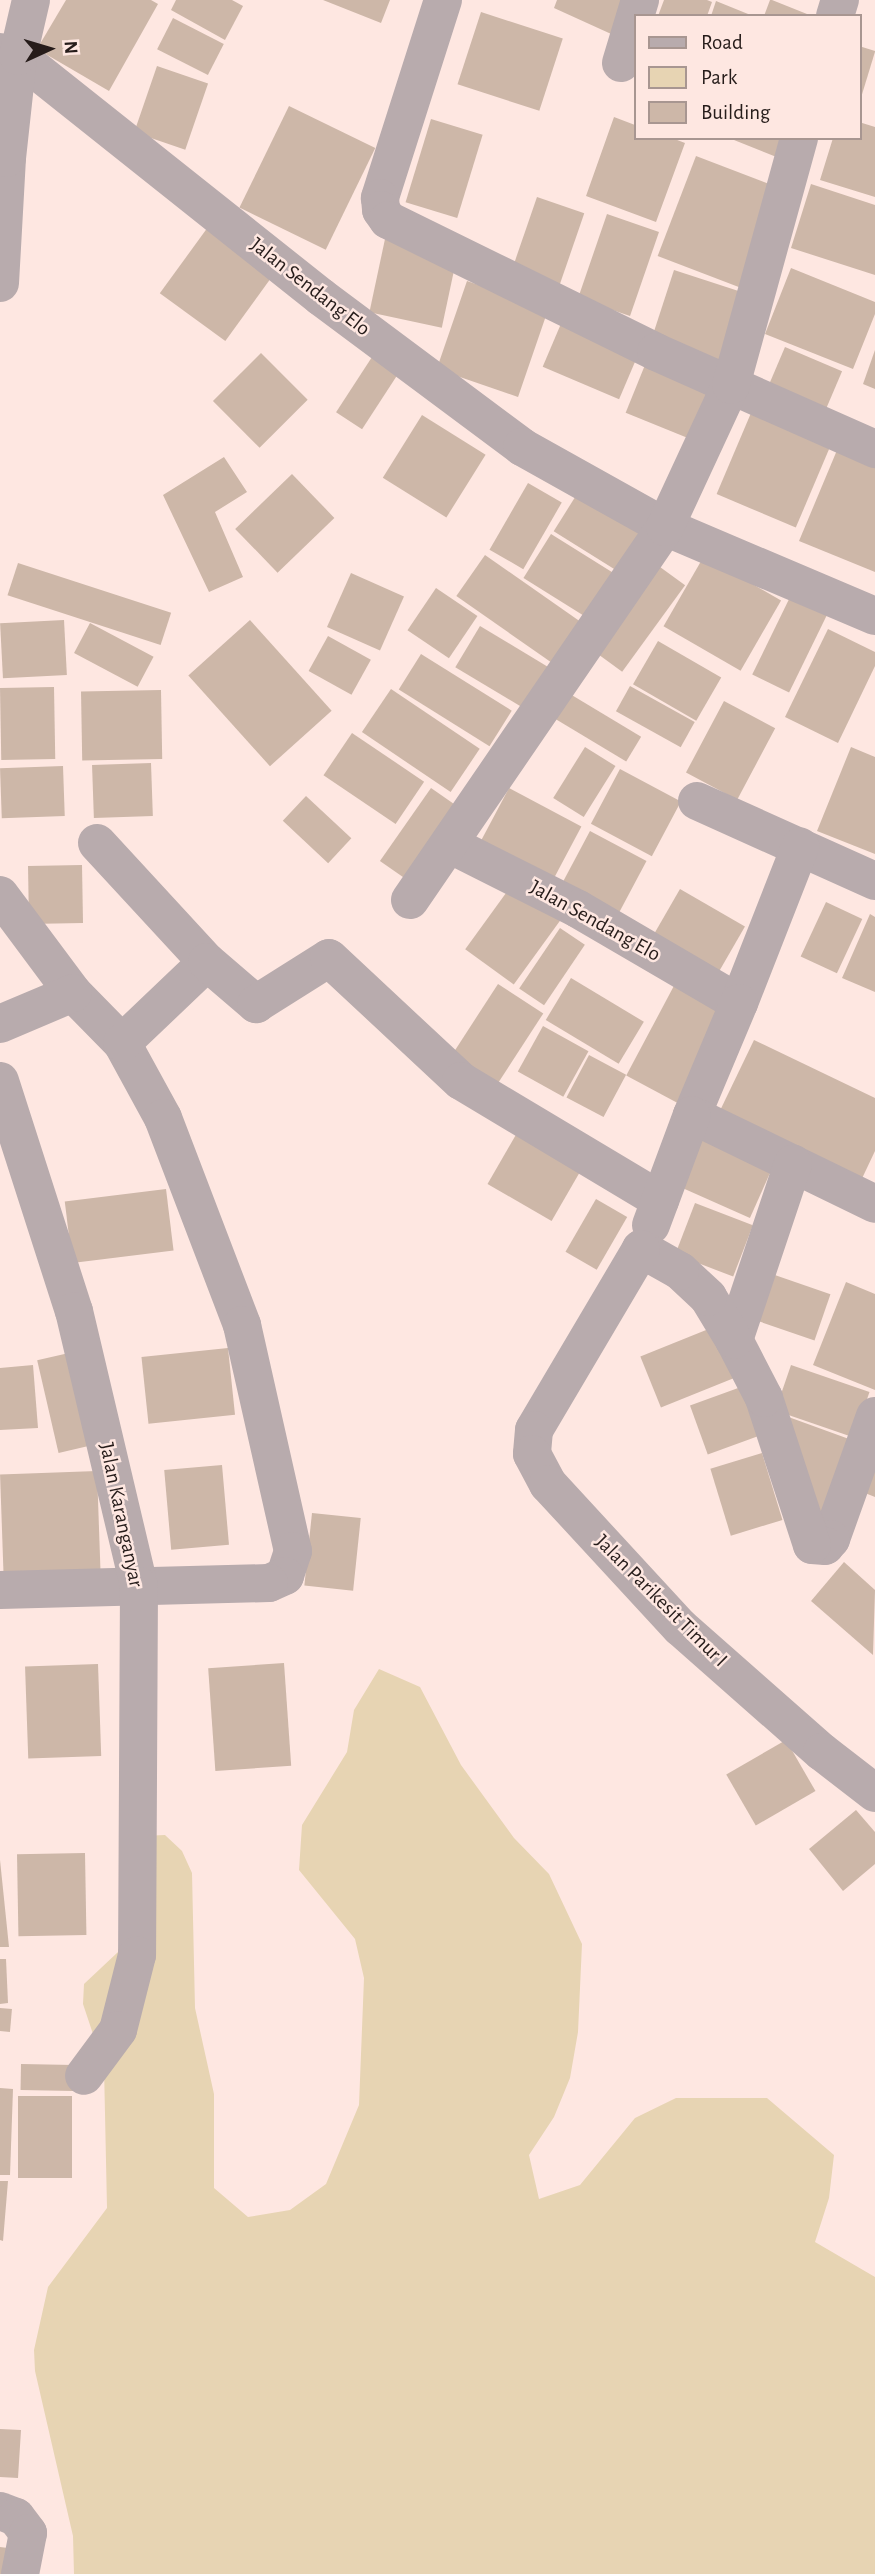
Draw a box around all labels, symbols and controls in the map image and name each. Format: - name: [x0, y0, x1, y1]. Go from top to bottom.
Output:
- north arrow: [14, 14, 84, 84]
- legend: [634, 14, 861, 140]
- text: Road: [701, 32, 743, 53]
- text: N: [61, 40, 80, 55]
- text: Park: [701, 67, 737, 88]
- text: Building: [701, 102, 770, 123]
- street label: Jalan Sendang Elo: [245, 232, 375, 342]
- street label: Jalan Sendang Elo: [525, 875, 665, 967]
- street label: Jalan Karanganyar: [93, 1440, 149, 1590]
- street label: Jalan Parikesit Timur I: [590, 1530, 732, 1672]

